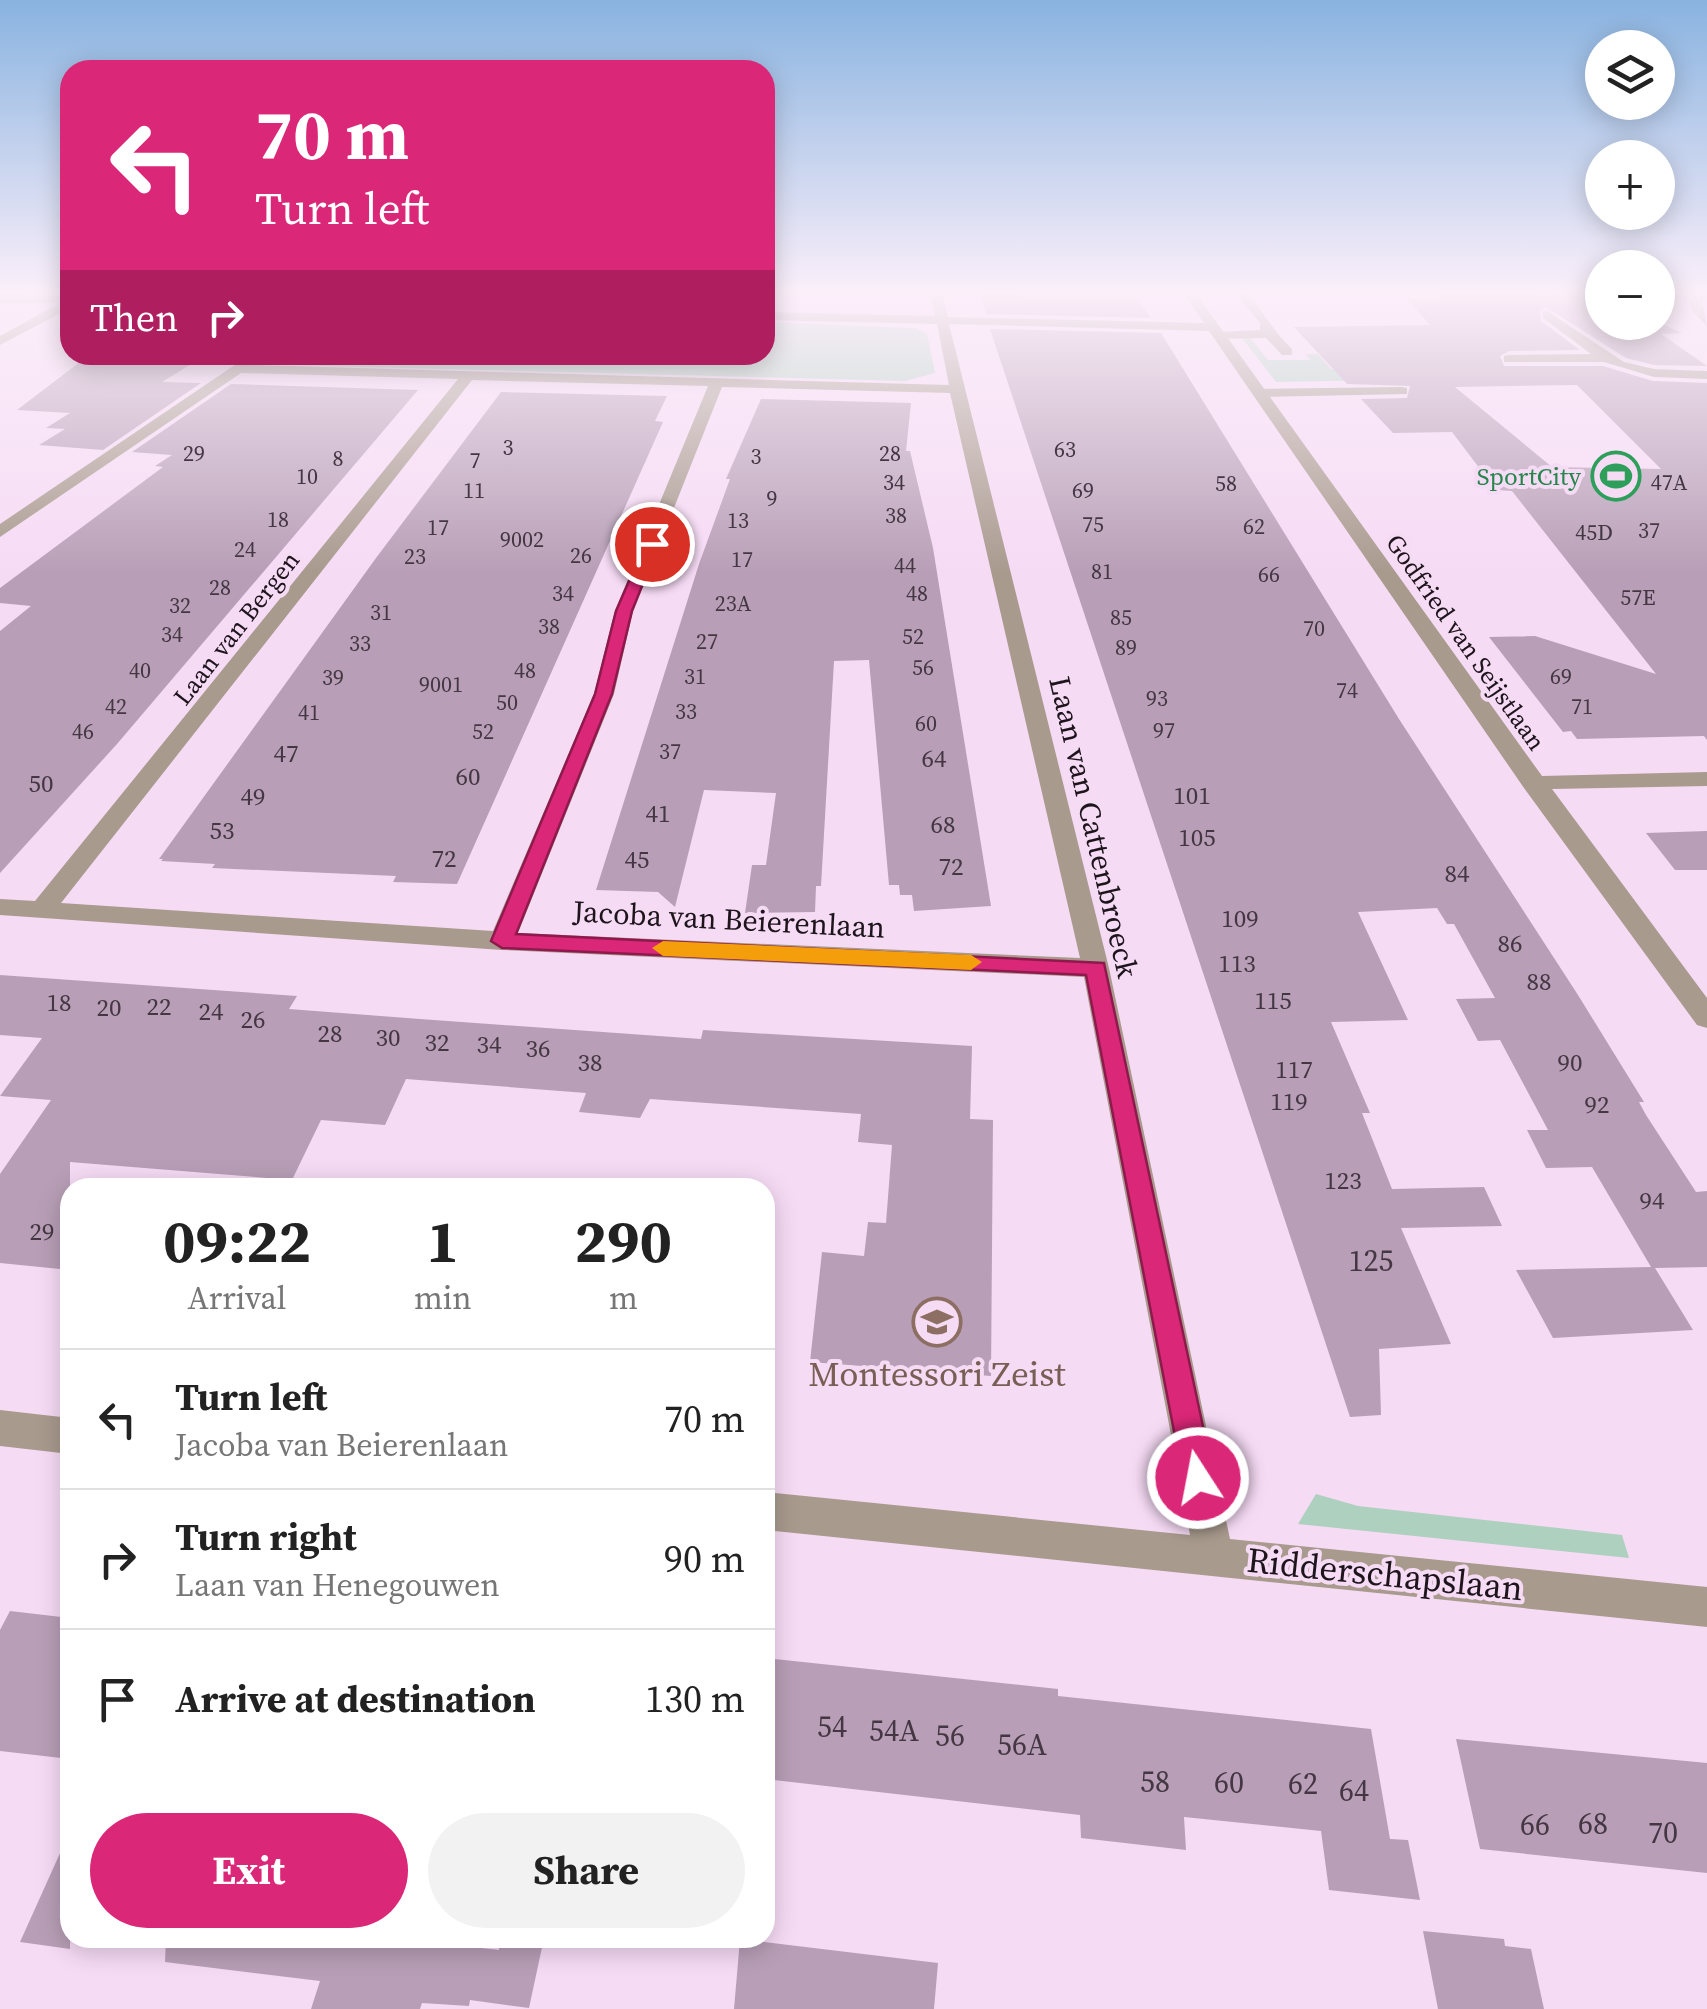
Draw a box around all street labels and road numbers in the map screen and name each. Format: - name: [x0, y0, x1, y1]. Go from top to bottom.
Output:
- street label: Godfried van Seijstlaan: [1378, 527, 1554, 757]
- street label: Laan van Bergen: [165, 544, 307, 712]
- street label: Laan van Cattenbroeck: [1039, 672, 1149, 982]
- street label: Jacoba van Beierenlaan: [571, 890, 886, 948]
- street label: Ridderschapslaan: [1245, 1536, 1525, 1612]

